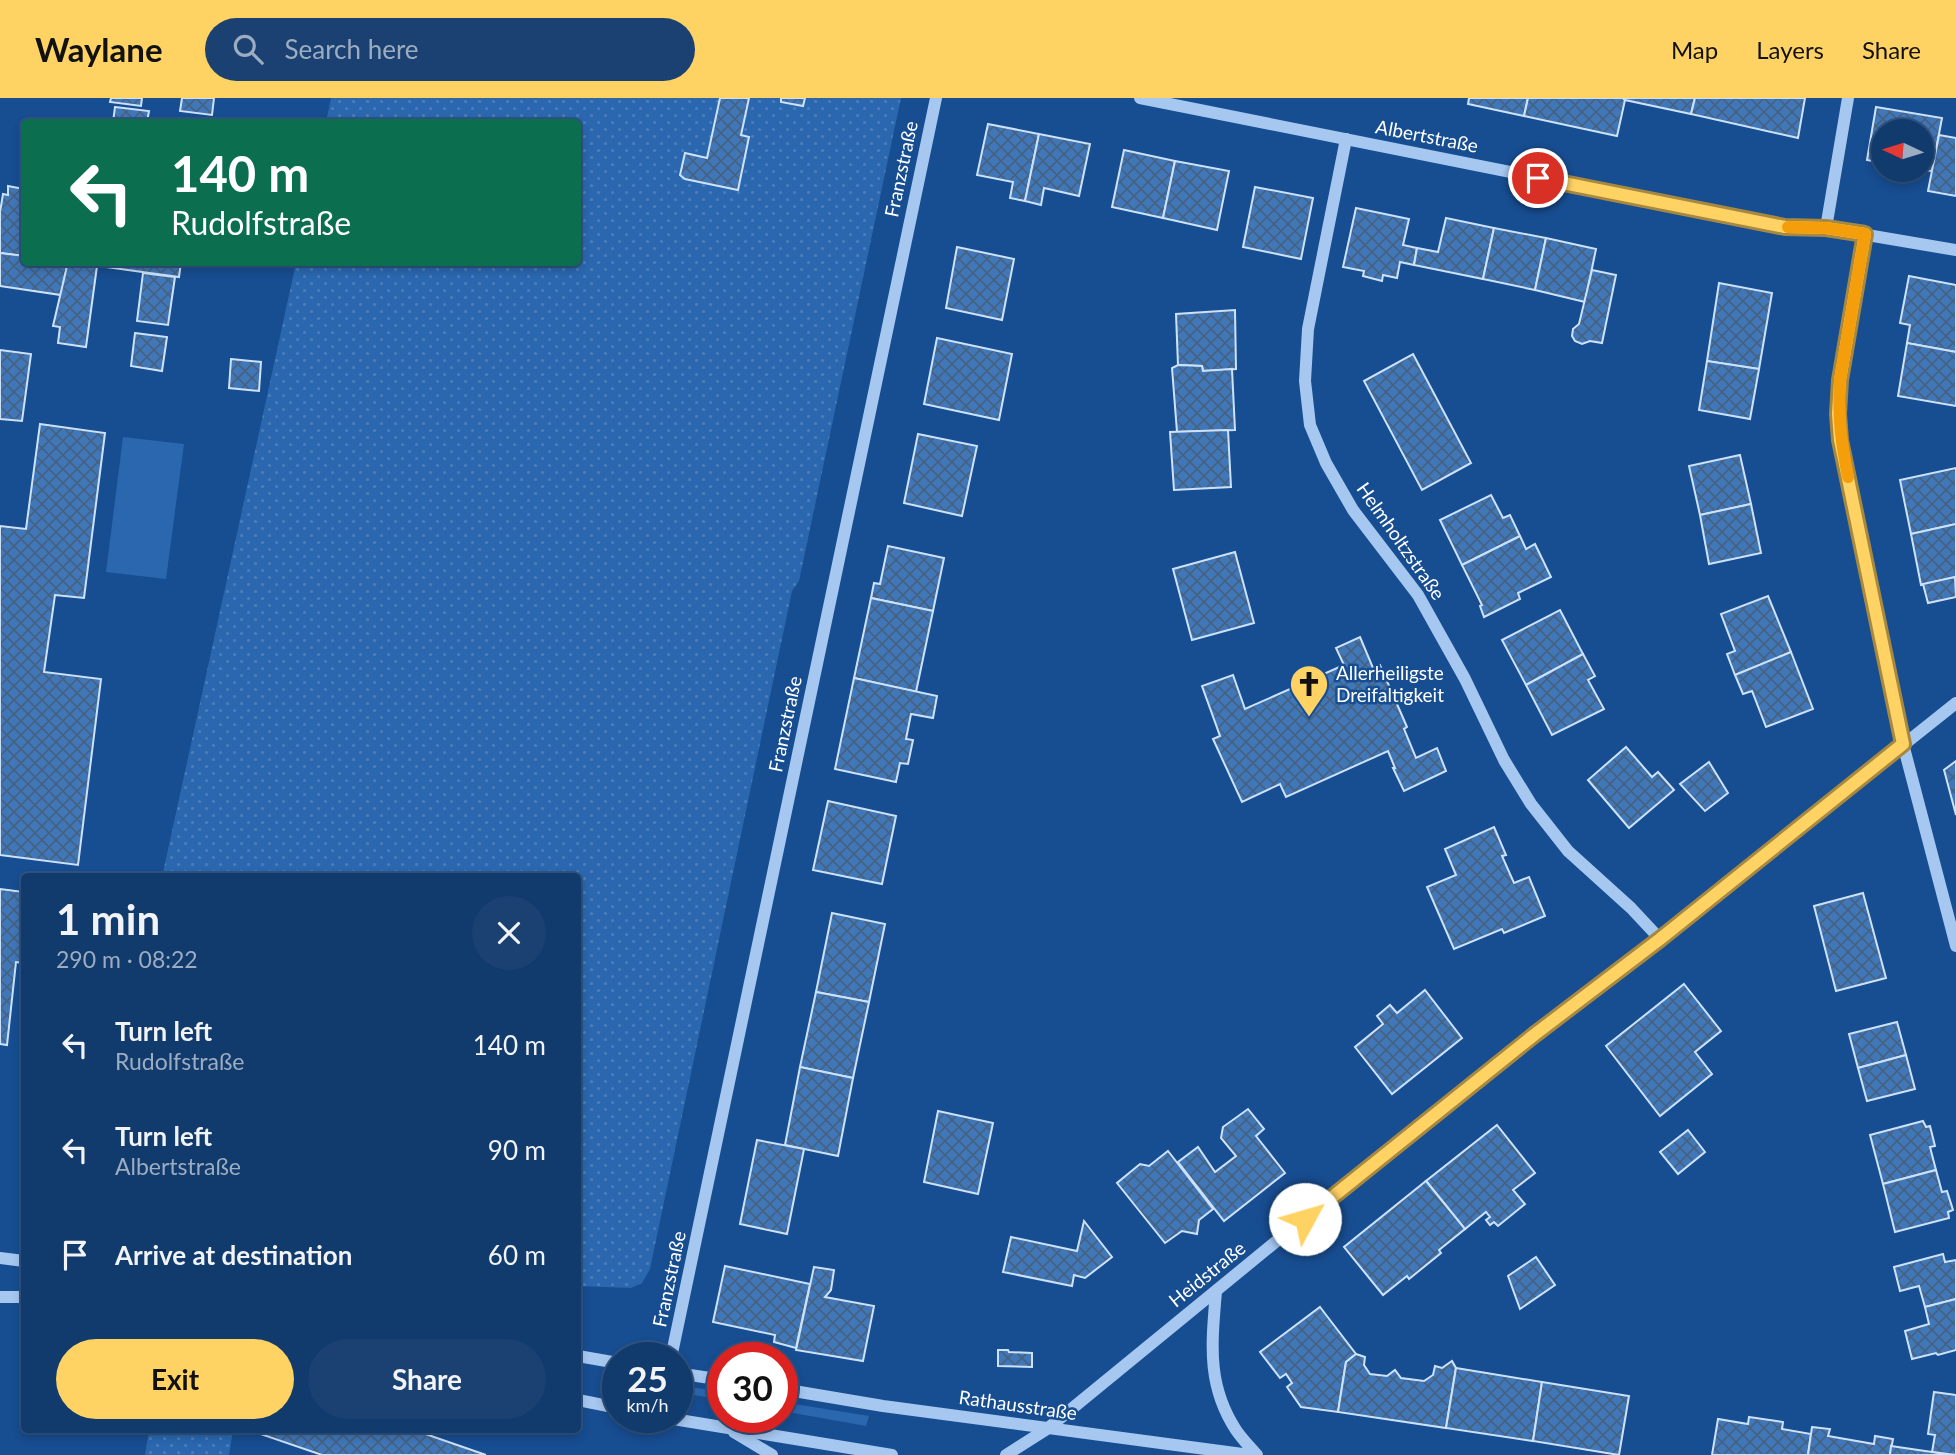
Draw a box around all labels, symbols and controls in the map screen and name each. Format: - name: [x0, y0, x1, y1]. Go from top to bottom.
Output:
- search box: [205, 18, 695, 81]
- text: Waylane: [35, 29, 163, 69]
- icon: search: [229, 30, 267, 68]
- text: Search here: [285, 33, 419, 65]
- text: Map: [1671, 35, 1718, 64]
- text: Layers: [1756, 35, 1824, 64]
- text: Share: [1862, 35, 1921, 64]
- street label: Albertstraße: [1374, 114, 1480, 157]
- street label: Franzstraße: [879, 119, 922, 219]
- north arrow: [1871, 119, 1934, 182]
- map controls: [1871, 119, 1934, 182]
- text: 140 m: [171, 144, 309, 202]
- icon: left: [56, 147, 147, 238]
- pin: [1508, 148, 1568, 208]
- icon: arrive: [1519, 159, 1557, 197]
- text: Rudolfstraße: [171, 203, 351, 242]
- street label: Helmholtzstraße: [1352, 478, 1450, 604]
- place label: Allerheiligste Dreifaltigkeit: [1336, 661, 1444, 706]
- church icon: Allerheiligste Dreifaltigkeit: [1288, 663, 1330, 718]
- street label: Franzstraße: [763, 674, 806, 774]
- text: 1 min: [56, 894, 160, 944]
- button: close: [472, 896, 546, 970]
- text: 290 m · 08:22: [56, 945, 198, 973]
- text: Turn left: [115, 1015, 212, 1047]
- icon: left: [56, 1026, 94, 1064]
- text: 140 m: [473, 1029, 546, 1061]
- text: Rudolfstraße: [115, 1047, 244, 1075]
- text: Turn left: [115, 1120, 212, 1152]
- icon: left: [56, 1131, 94, 1169]
- text: 90 m: [488, 1134, 546, 1166]
- text: Albertstraße: [115, 1152, 241, 1180]
- position arrow: [1268, 1182, 1342, 1256]
- street label: Franzstraße: [647, 1229, 690, 1329]
- icon: arrive: [56, 1236, 94, 1274]
- street label: Heidstraße: [1164, 1236, 1250, 1311]
- text: Arrive at destination: [115, 1239, 352, 1271]
- text: 60 m: [488, 1239, 546, 1271]
- button: Exit: [56, 1339, 294, 1419]
- button: Share: [308, 1339, 546, 1419]
- speed limit sign: 30: [707, 1342, 798, 1433]
- text: 25: [627, 1357, 668, 1399]
- street label: Rathausstraße: [958, 1385, 1079, 1424]
- text: km/h: [626, 1394, 669, 1416]

